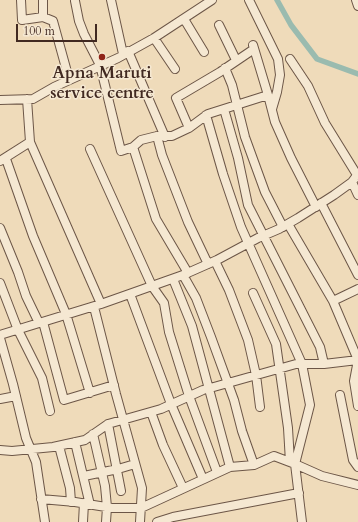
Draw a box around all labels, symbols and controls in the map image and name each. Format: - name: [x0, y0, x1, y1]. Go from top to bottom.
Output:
- scale bar: [18, 16, 99, 42]
- text: 100 m: [23, 23, 55, 39]
- marker: Apna Maruti service centre: [97, 52, 107, 62]
- place label: Apna Maruti service centre: [50, 64, 154, 104]

